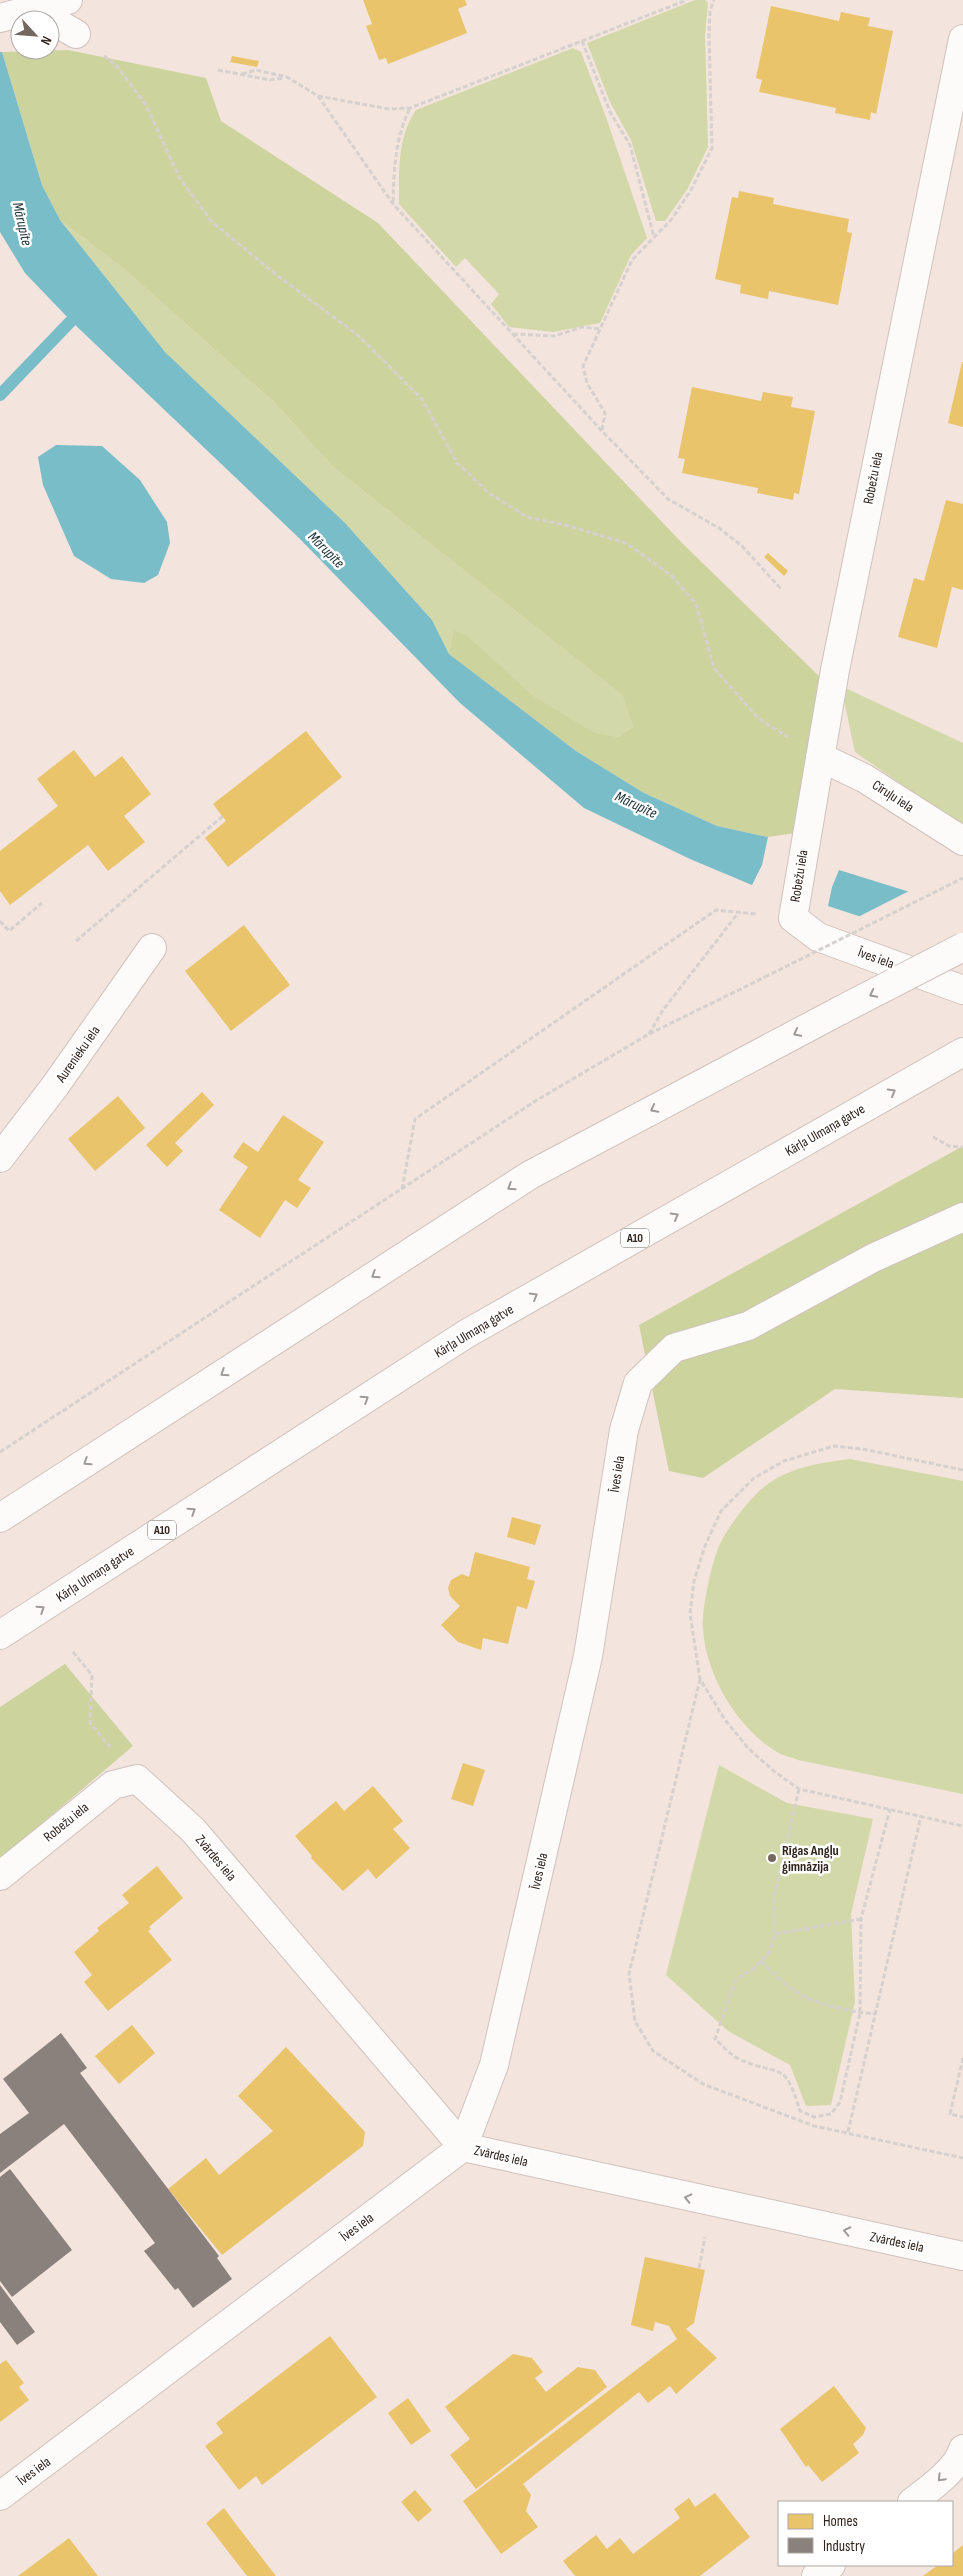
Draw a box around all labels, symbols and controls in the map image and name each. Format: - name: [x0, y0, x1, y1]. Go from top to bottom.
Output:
- north arrow: [10, 10, 60, 60]
- text: N: [37, 33, 56, 48]
- water label: Mārupīte: [8, 200, 36, 248]
- street label: Robežu iela: [860, 450, 886, 506]
- water label: Mārupīte: [304, 528, 348, 572]
- street label: Cīruļu iela: [869, 776, 917, 816]
- water label: Mārupīte: [612, 787, 660, 823]
- street label: Robežu iela: [786, 849, 812, 903]
- street label: Īves iela: [856, 944, 896, 972]
- one-way arrow: [869, 988, 878, 998]
- street label: Aurenieku iela: [52, 1022, 104, 1086]
- one-way arrow: [794, 1027, 803, 1037]
- one-way arrow: [887, 1088, 896, 1098]
- street label: Kārļa Ulmaņa gatve: [782, 1100, 868, 1160]
- one-way arrow: [650, 1103, 659, 1113]
- one-way arrow: [507, 1181, 517, 1190]
- one-way arrow: [670, 1212, 679, 1222]
- road number: A10: [621, 1228, 649, 1248]
- one-way arrow: [371, 1269, 380, 1278]
- one-way arrow: [528, 1292, 537, 1302]
- street label: Kārļa Ulmaņa gatve: [431, 1301, 517, 1361]
- one-way arrow: [220, 1367, 229, 1376]
- one-way arrow: [360, 1396, 369, 1405]
- street label: Īves iela: [606, 1454, 628, 1494]
- one-way arrow: [83, 1455, 92, 1465]
- one-way arrow: [186, 1508, 196, 1517]
- road number: A10: [148, 1520, 176, 1540]
- street label: Kārļa Ulmaņa gatve: [53, 1543, 137, 1605]
- one-way arrow: [35, 1606, 45, 1615]
- street label: Robežu iela: [40, 1799, 92, 1845]
- street label: Zvārdes iela: [192, 1832, 240, 1884]
- place label: Rīgas Angļu ģimnāzija: [782, 1842, 839, 1875]
- street label: Īves iela: [527, 1851, 551, 1891]
- marker: Rīgas Angļu ģimnāzija: [766, 1852, 778, 1864]
- street label: Zvārdes iela: [472, 2142, 530, 2170]
- one-way arrow: [683, 2193, 692, 2204]
- street label: Īves iela: [337, 2209, 377, 2245]
- one-way arrow: [842, 2227, 851, 2237]
- street label: Zvārdes iela: [868, 2228, 926, 2256]
- street label: Īves iela: [14, 2453, 54, 2489]
- one-way arrow: [938, 2473, 947, 2482]
- legend: [778, 2501, 953, 2566]
- text: Homes: [823, 2512, 858, 2531]
- text: Industry: [823, 2537, 865, 2556]

